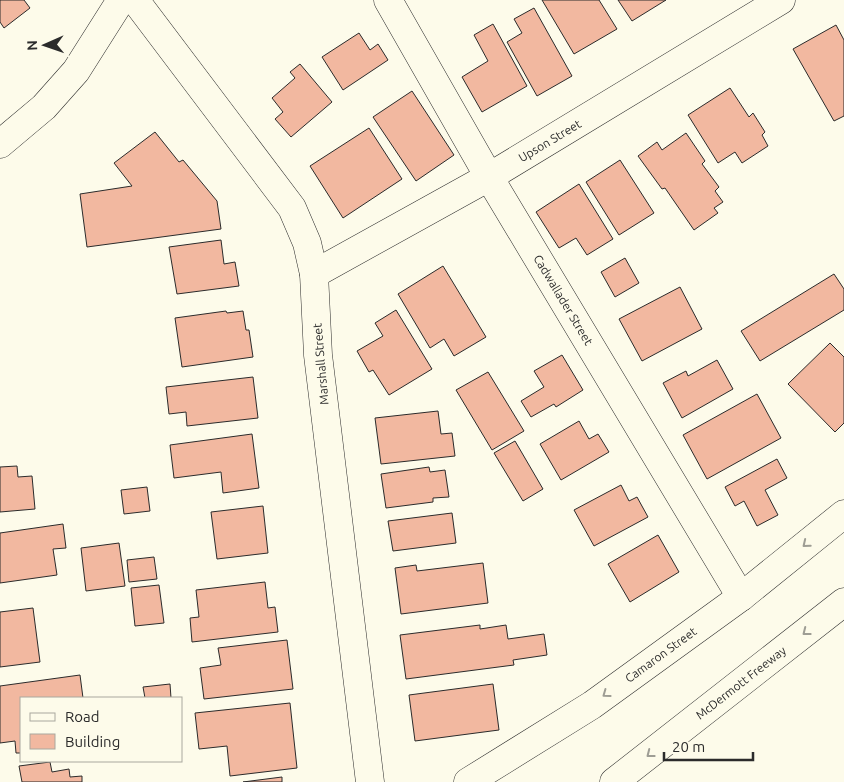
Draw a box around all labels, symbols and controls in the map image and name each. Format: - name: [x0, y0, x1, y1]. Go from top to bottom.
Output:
- north arrow: [20, 20, 70, 70]
- text: N: [24, 40, 40, 51]
- street label: Upson Street: [516, 117, 584, 164]
- street label: Cadwallader Street: [531, 252, 596, 347]
- street label: Marshall Street: [310, 322, 331, 405]
- one-way arrow: [803, 539, 812, 547]
- street label: Camaron Street: [623, 624, 699, 685]
- one-way arrow: [802, 627, 811, 636]
- street label: McDermott Freeway: [693, 643, 788, 722]
- one-way arrow: [602, 688, 612, 697]
- legend: [20, 697, 182, 762]
- text: Road: [65, 708, 100, 725]
- scale bar: [664, 730, 753, 762]
- text: Building: [65, 733, 120, 750]
- text: 20 m: [672, 738, 705, 755]
- one-way arrow: [646, 748, 656, 757]

